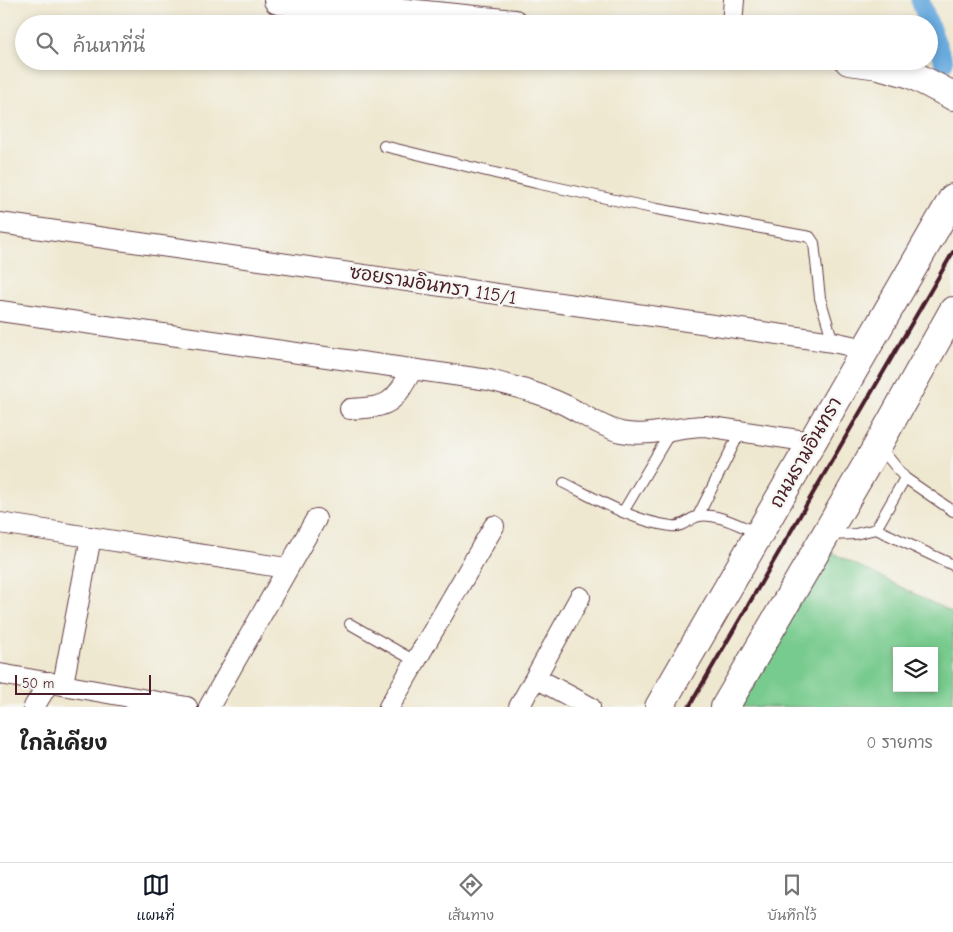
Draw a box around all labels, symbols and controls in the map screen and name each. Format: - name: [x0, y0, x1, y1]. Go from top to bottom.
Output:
- search box: [15, 15, 938, 70]
- icon: search: [33, 29, 61, 57]
- text: ค้นหาที่นี่: [73, 35, 145, 57]
- street label: ซอยรามอินทรา 115/1: [348, 261, 518, 309]
- street label: ถนนรามอินทรา: [765, 393, 846, 512]
- map controls: [893, 647, 938, 692]
- button: layers: [893, 647, 938, 692]
- scale bar: [15, 672, 151, 695]
- text: 50 m: [22, 675, 54, 692]
- text: ใกล้เคียง: [20, 731, 107, 755]
- text: 0 รายการ: [867, 734, 933, 752]
- tab: แผนที่: [137, 871, 174, 925]
- tab: เส้นทาง: [448, 871, 494, 925]
- tab: บันทึกไว้: [767, 871, 816, 925]

